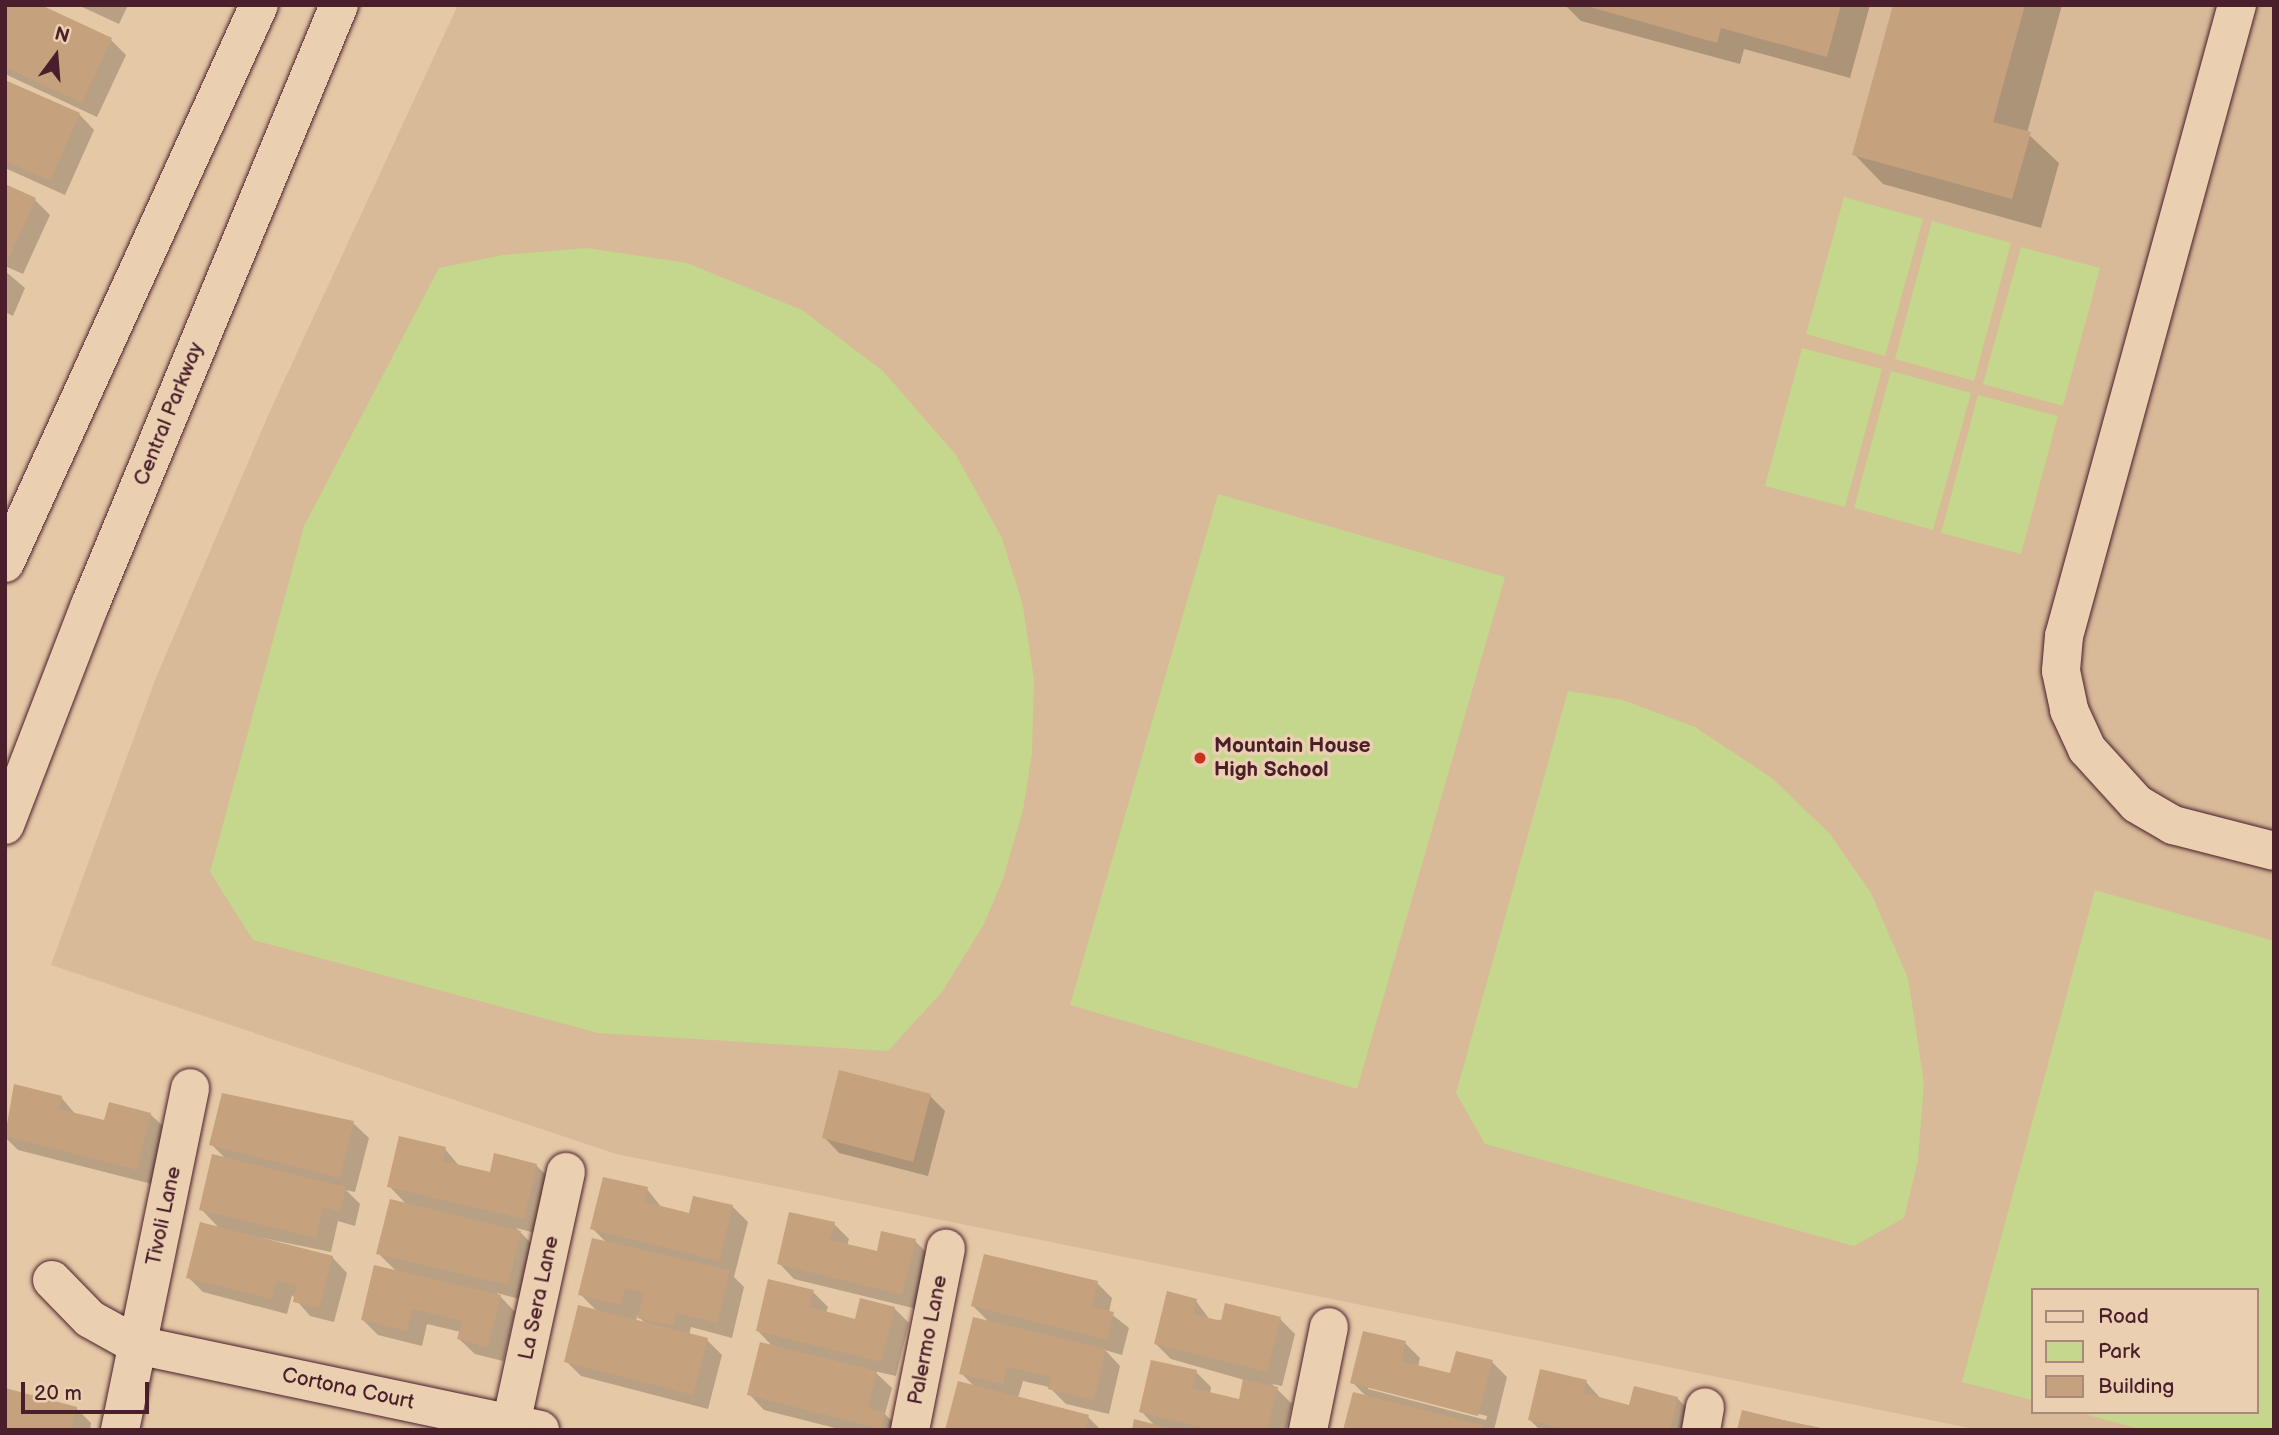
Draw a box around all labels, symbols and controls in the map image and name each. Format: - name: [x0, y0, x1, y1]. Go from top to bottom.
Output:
- north arrow: [21, 21, 91, 91]
- text: N: [52, 22, 72, 48]
- street label: Central Parkway: [129, 339, 209, 489]
- place label: Mountain House High School: [1214, 733, 1371, 783]
- marker: Mountain House High School: [1192, 750, 1208, 766]
- street label: Tivoli Lane: [141, 1164, 187, 1268]
- street label: La Sera Lane: [514, 1234, 564, 1362]
- street label: Palermo Lane: [903, 1273, 953, 1407]
- legend: [2030, 1288, 2258, 1414]
- text: Road: [2098, 1304, 2149, 1329]
- text: Park: [2098, 1339, 2140, 1364]
- street label: Cortona Court: [280, 1363, 416, 1415]
- scale bar: [24, 1368, 152, 1412]
- text: Building: [2098, 1374, 2174, 1399]
- text: 20 m: [34, 1381, 82, 1406]

